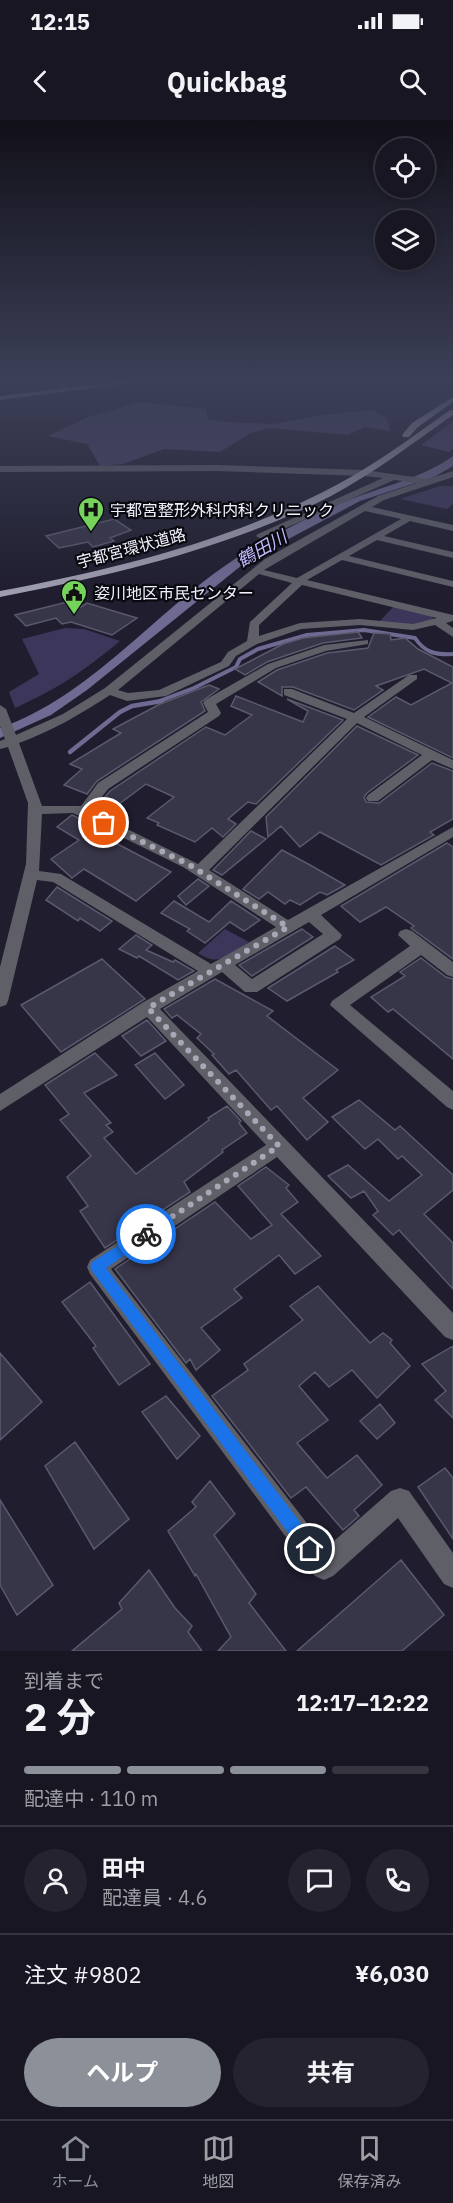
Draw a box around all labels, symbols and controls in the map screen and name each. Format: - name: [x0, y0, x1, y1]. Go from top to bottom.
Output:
- text: 12:15: [30, 7, 90, 36]
- text: Quickbag: [167, 64, 286, 99]
- icon: back: [24, 65, 57, 98]
- icon: search: [396, 65, 429, 98]
- map controls: [375, 138, 435, 270]
- button: locate: [375, 138, 435, 198]
- button: layers: [375, 210, 435, 270]
- hospital icon: 宇都宮整形外科内科クリニック: [76, 495, 106, 533]
- place label: 宇都宮整形外科内科クリニック: [110, 500, 334, 520]
- street label: 宇都宮環状道路: [74, 524, 188, 572]
- water label: 鶴田川: [233, 524, 293, 572]
- public building icon: 姿川地区市民センター: [59, 578, 89, 616]
- place label: 姿川地区市民センター: [94, 583, 254, 603]
- pin: [78, 797, 129, 848]
- icon: bag: [87, 806, 120, 839]
- courier: [116, 1204, 176, 1264]
- icon: bike: [130, 1218, 163, 1251]
- pin: [284, 1523, 335, 1574]
- icon: home: [293, 1532, 326, 1565]
- text: 到着まで: [24, 1667, 104, 1694]
- text: 12:17–12:22: [296, 1688, 429, 1717]
- text: 2 分: [24, 1691, 96, 1742]
- text: 配達中 · 110 m: [24, 1785, 158, 1812]
- button: person: [24, 1849, 87, 1912]
- button: chat: [288, 1849, 351, 1912]
- button: phone: [366, 1849, 429, 1912]
- text: 田中: [102, 1853, 146, 1882]
- text: 配達員 · 4.6: [102, 1884, 207, 1911]
- text: ¥6,030: [355, 1959, 429, 1988]
- text: 注文 #9802: [24, 1960, 142, 1989]
- button: ヘルプ: [24, 2038, 221, 2107]
- button: 共有: [233, 2038, 429, 2107]
- tab: ホーム: [51, 2132, 99, 2192]
- tab: 地図: [202, 2132, 235, 2192]
- tab: 保存済み: [338, 2132, 402, 2192]

